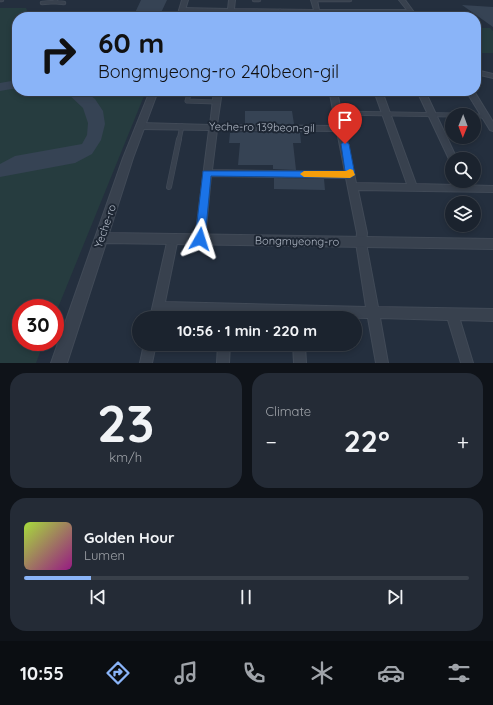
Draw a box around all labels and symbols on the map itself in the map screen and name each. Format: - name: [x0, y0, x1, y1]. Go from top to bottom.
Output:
- pin: [328, 103, 362, 144]
- north arrow: [445, 108, 481, 144]
- street label: Yeche-ro 139beon-gil: [209, 119, 315, 135]
- street label: Yeche-ro: [91, 202, 119, 250]
- position arrow: [179, 218, 221, 260]
- street label: Bongmyeong-ro: [255, 233, 340, 249]
- speed limit sign: 30: [12, 299, 64, 351]

